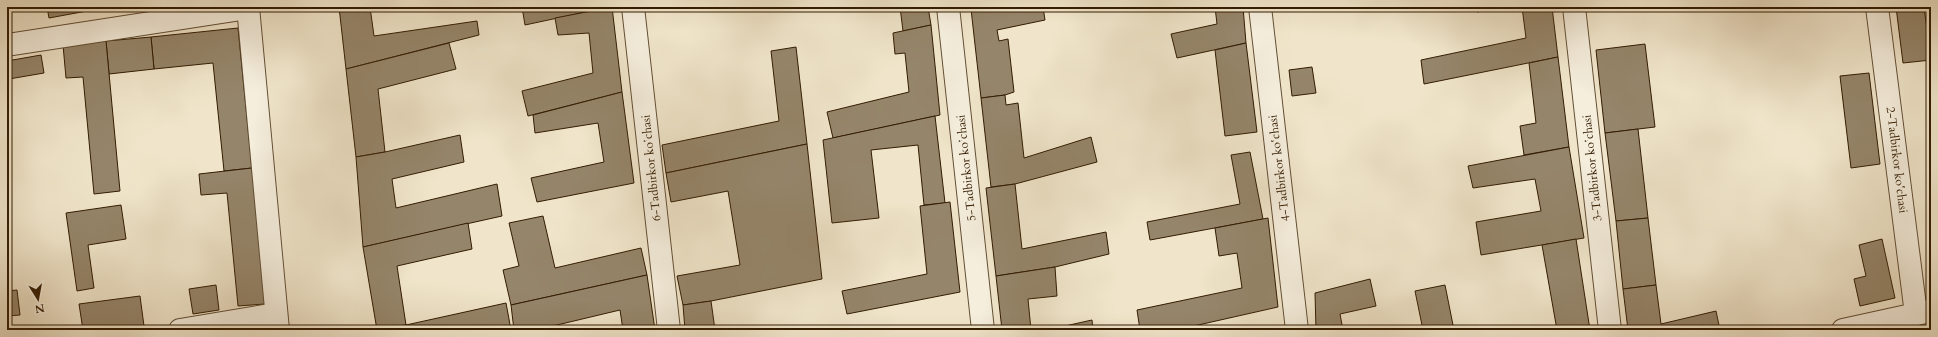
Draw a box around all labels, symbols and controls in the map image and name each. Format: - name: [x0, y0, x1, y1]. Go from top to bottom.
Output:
- street label: 2-Tadbirkor koʻchasi: [1883, 106, 1912, 215]
- street label: 6-Tadbirkor koʻchasi: [637, 113, 665, 222]
- street label: 5-Tadbirkor koʻchasi: [952, 113, 980, 222]
- street label: 4-Tadbirkor koʻchasi: [1264, 113, 1293, 222]
- street label: 3-Tadbirkor koʻchasi: [1578, 113, 1606, 222]
- north arrow: [18, 279, 58, 319]
- text: N: [33, 300, 46, 317]

